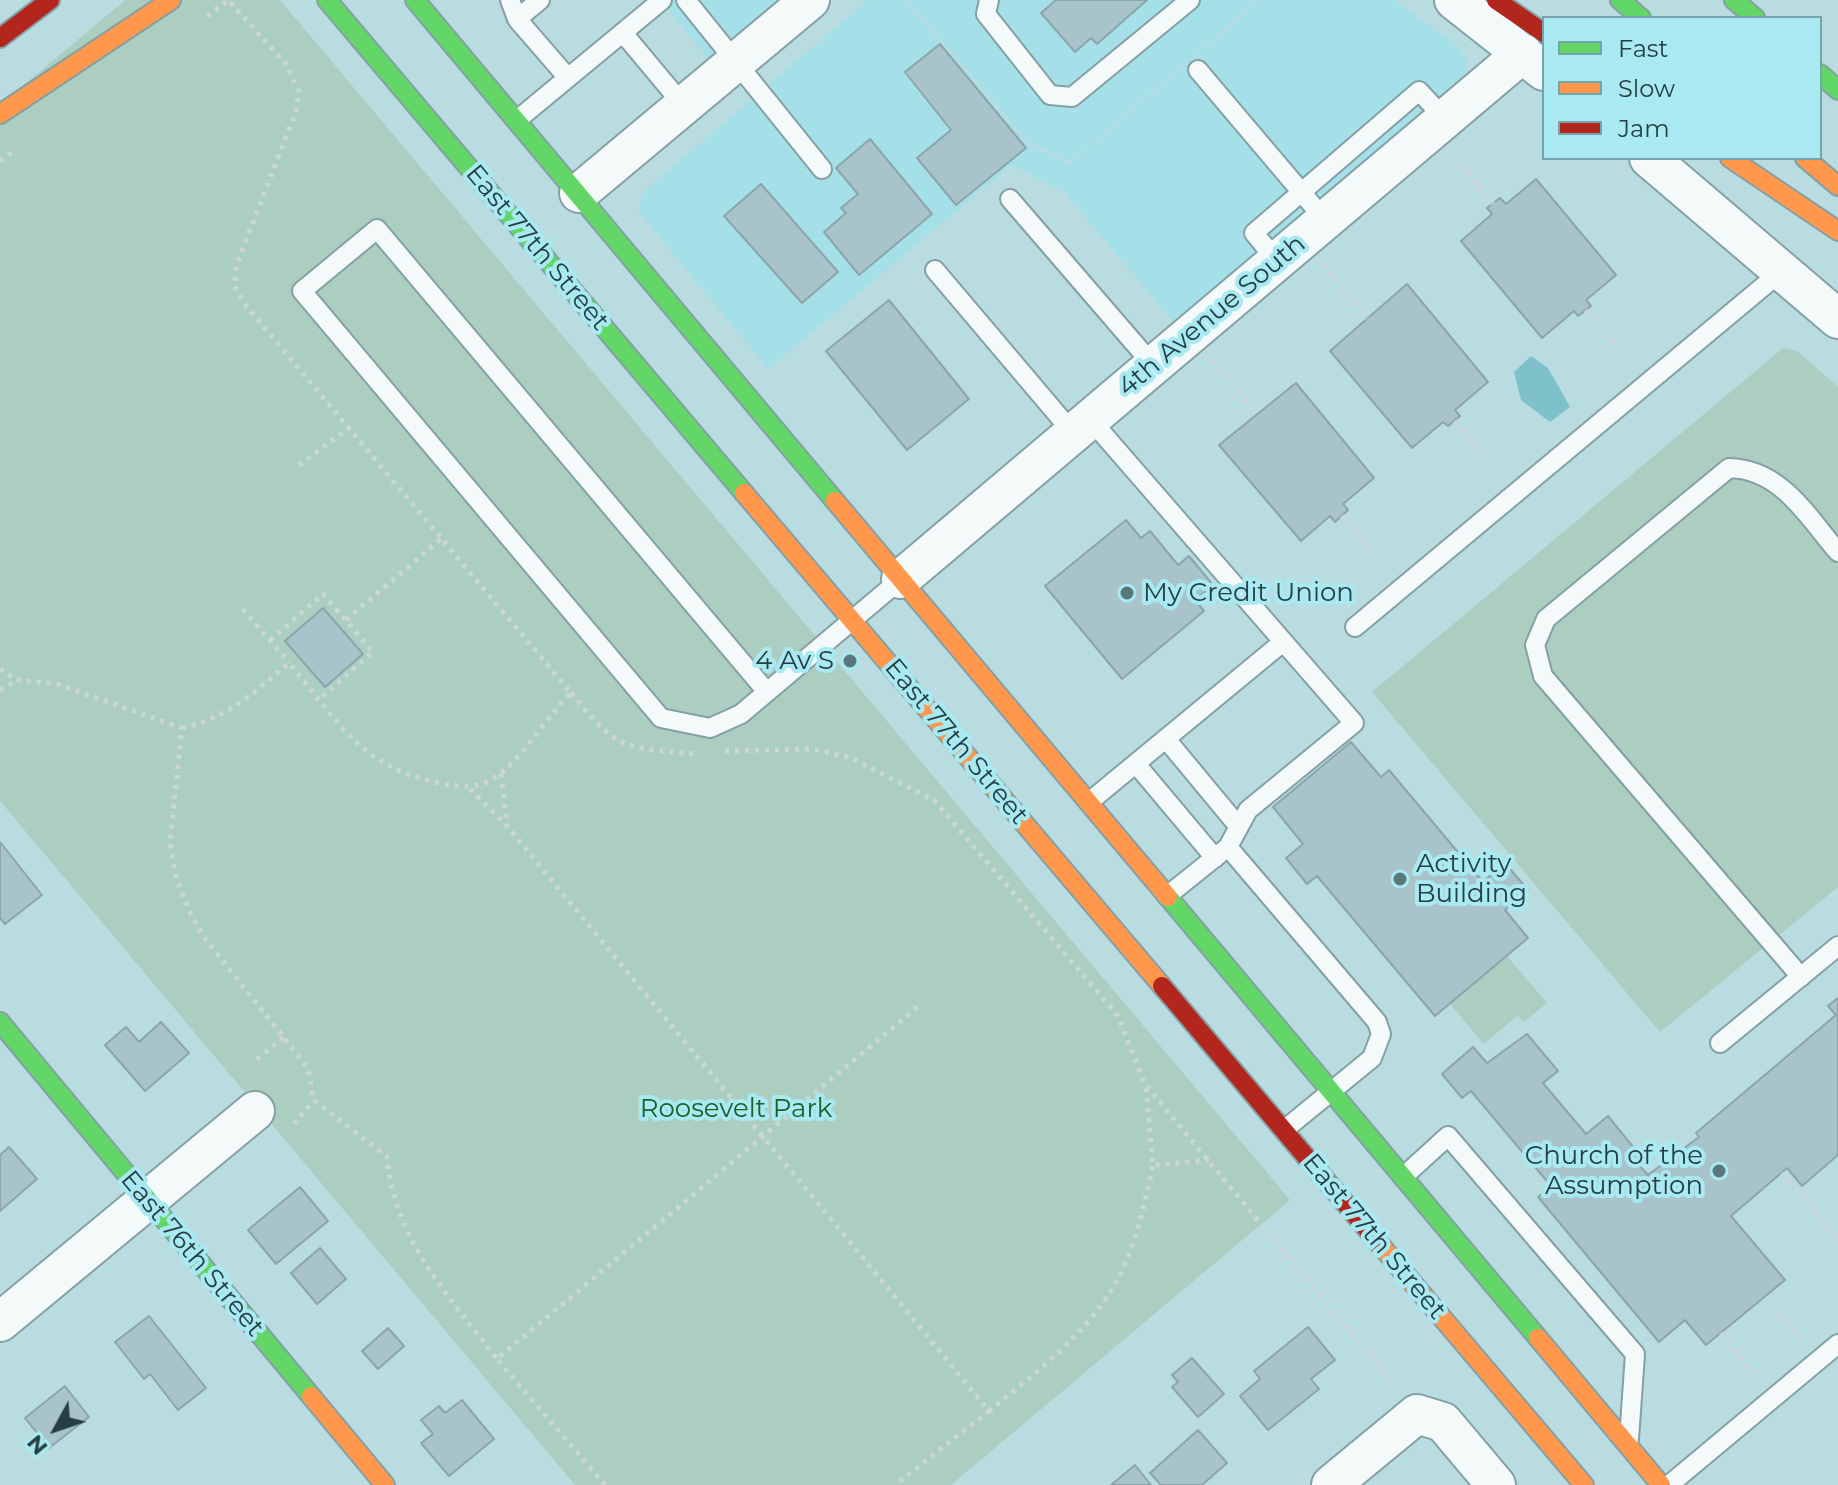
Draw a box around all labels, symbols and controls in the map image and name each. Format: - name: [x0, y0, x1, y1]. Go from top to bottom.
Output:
- legend: [1542, 16, 1822, 160]
- text: Fast: [1618, 34, 1668, 63]
- text: Slow: [1618, 74, 1675, 103]
- text: Jam: [1618, 114, 1670, 143]
- street label: East 77th Street: [459, 159, 615, 337]
- street label: 4th Avenue South: [1112, 229, 1312, 403]
- place label: My Credit Union: [1143, 577, 1354, 609]
- marker: My Credit Union: [1118, 584, 1136, 602]
- place label: 4 Av S: [755, 645, 834, 677]
- marker: 4 Av S: [841, 652, 859, 670]
- street label: East 77th Street: [878, 653, 1034, 831]
- place label: Activity Building: [1416, 848, 1527, 910]
- marker: Activity Building: [1391, 870, 1409, 888]
- park label: Roosevelt Park: [640, 1093, 832, 1125]
- place label: Church of the Assumption: [1525, 1140, 1703, 1202]
- street label: East 77th Street: [1296, 1148, 1452, 1326]
- marker: Church of the Assumption: [1710, 1162, 1728, 1180]
- street label: East 76th Street: [114, 1165, 270, 1343]
- north arrow: [16, 1389, 96, 1469]
- text: N: [21, 1429, 53, 1460]

